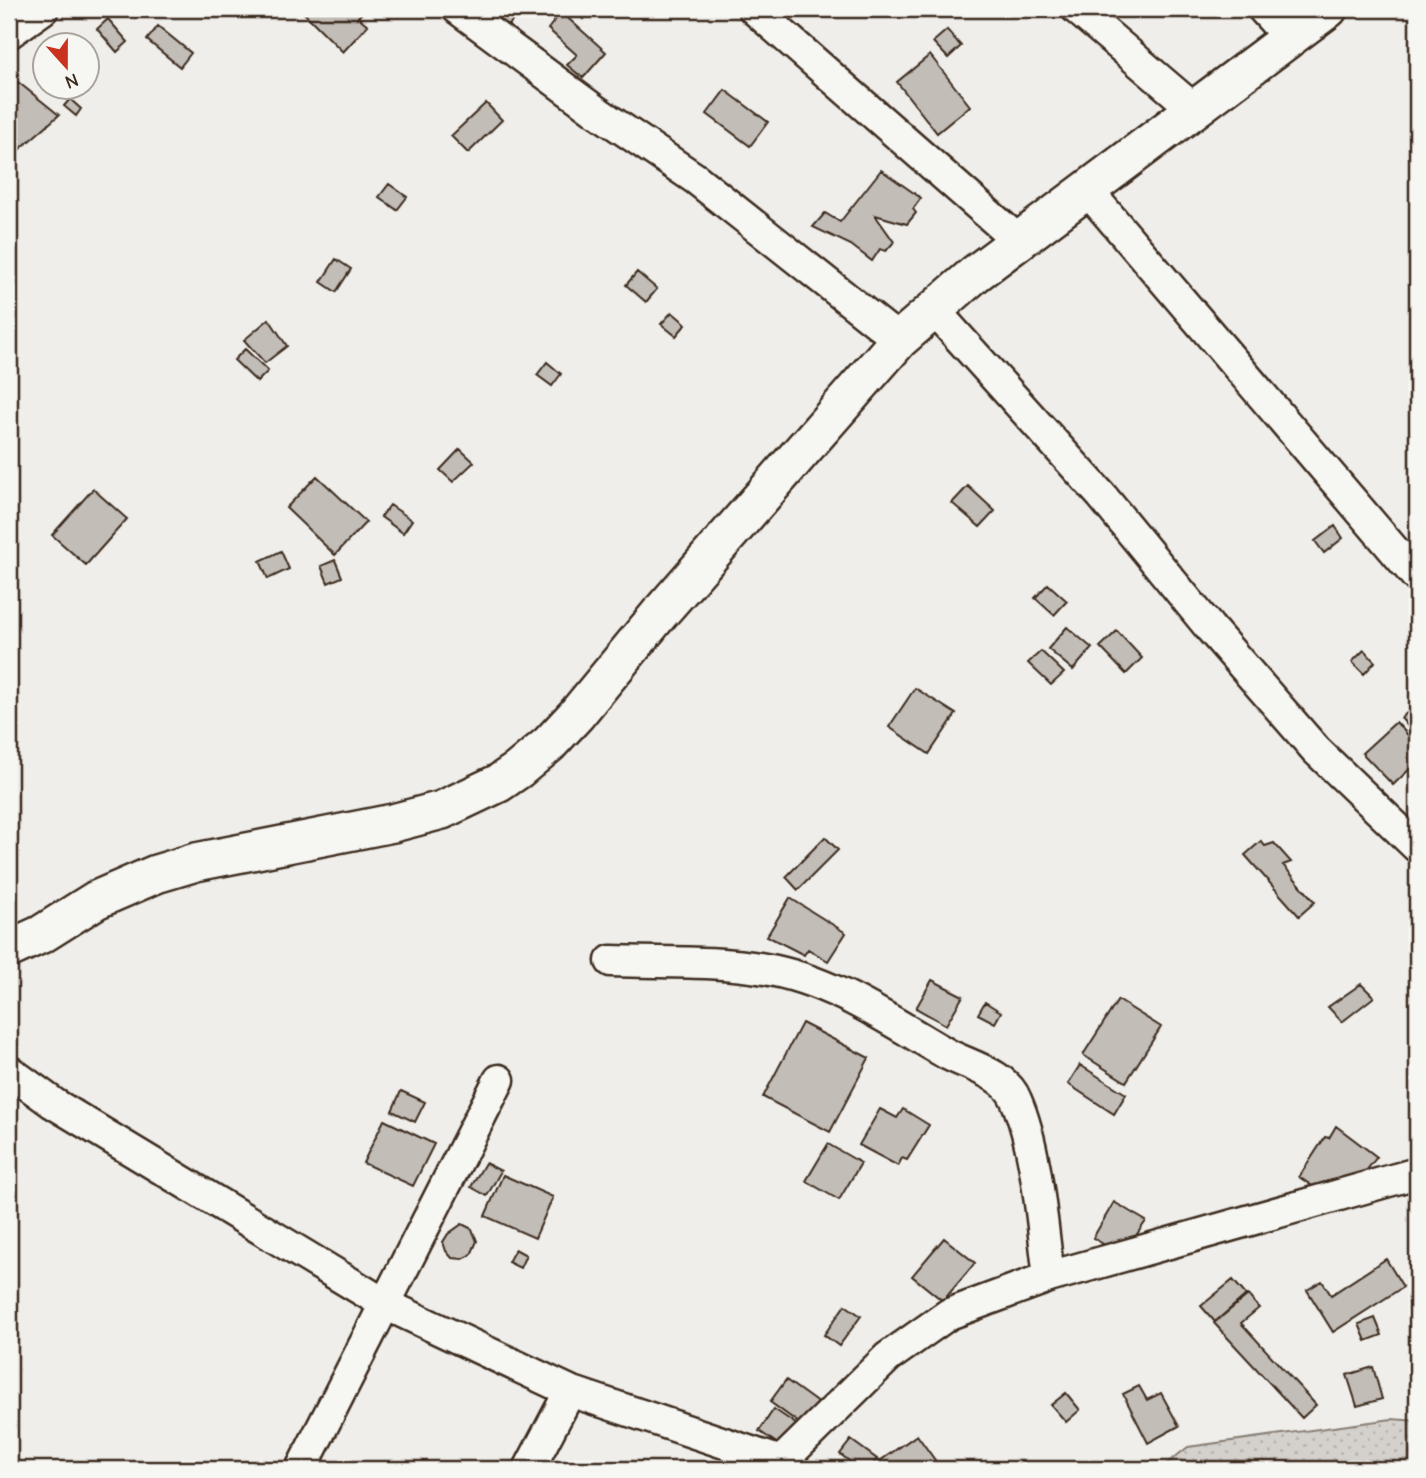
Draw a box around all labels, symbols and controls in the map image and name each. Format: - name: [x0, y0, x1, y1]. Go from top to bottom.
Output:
- north arrow: [32, 32, 102, 102]
- text: N: [62, 68, 81, 93]

